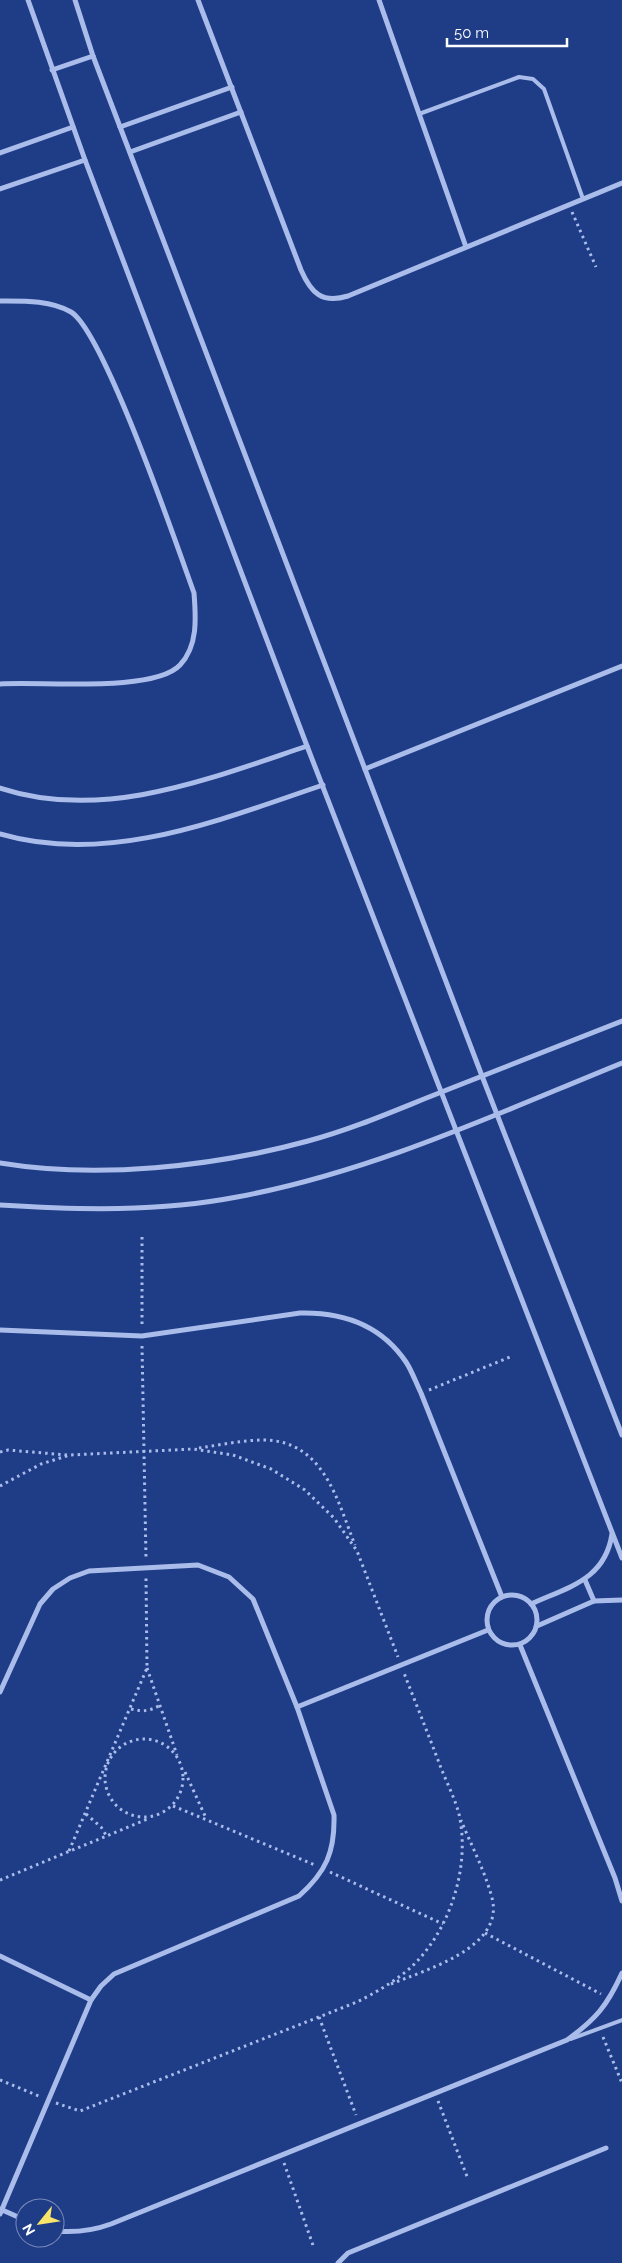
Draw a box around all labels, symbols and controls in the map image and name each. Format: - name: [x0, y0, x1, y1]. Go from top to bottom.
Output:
- scale bar: [447, 15, 567, 47]
- text: 50 m: [454, 24, 489, 42]
- north arrow: [15, 2198, 65, 2248]
- text: N: [19, 2221, 38, 2238]

